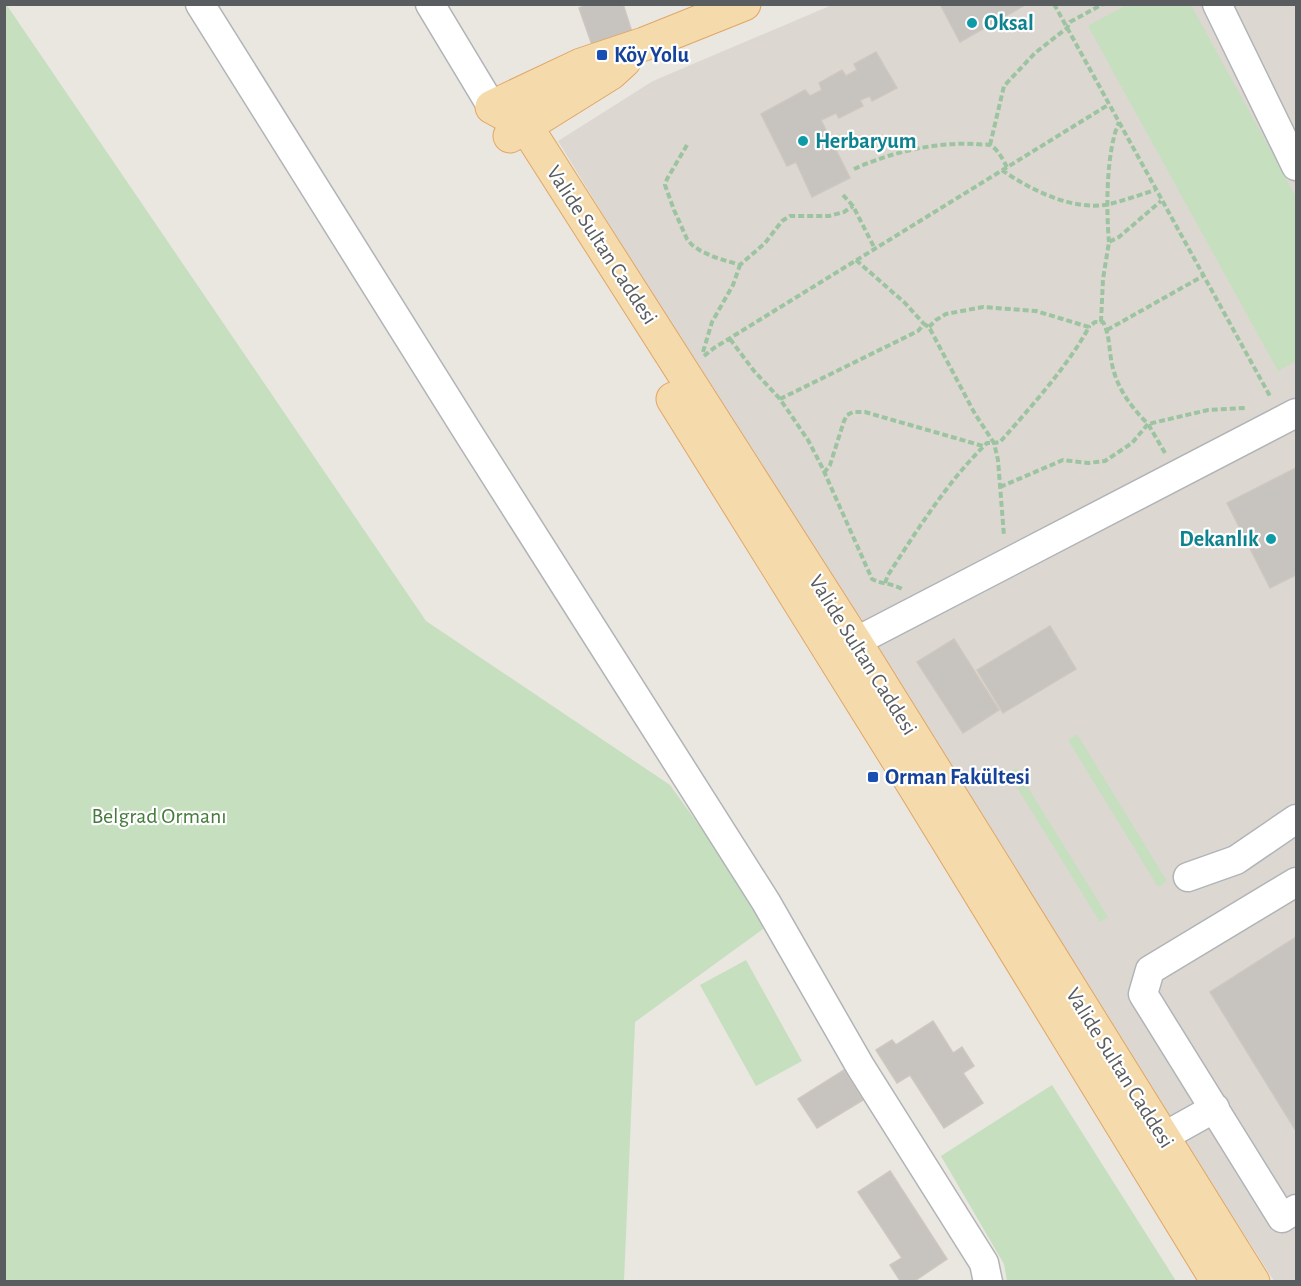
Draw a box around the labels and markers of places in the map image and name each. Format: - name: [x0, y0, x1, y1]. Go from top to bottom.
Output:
- place label: Oksal: [984, 12, 1034, 34]
- marker: Oksal: [965, 16, 979, 30]
- place label: Köy Yolu: [614, 44, 690, 67]
- marker: Köy Yolu: [595, 48, 609, 62]
- place label: Herbaryum: [815, 130, 916, 153]
- marker: Herbaryum: [796, 134, 810, 148]
- place label: Dekanlık: [1179, 528, 1259, 550]
- marker: Dekanlık: [1264, 532, 1278, 546]
- place label: Orman Fakültesi: [885, 766, 1030, 788]
- marker: Orman Fakültesi: [866, 770, 880, 784]

